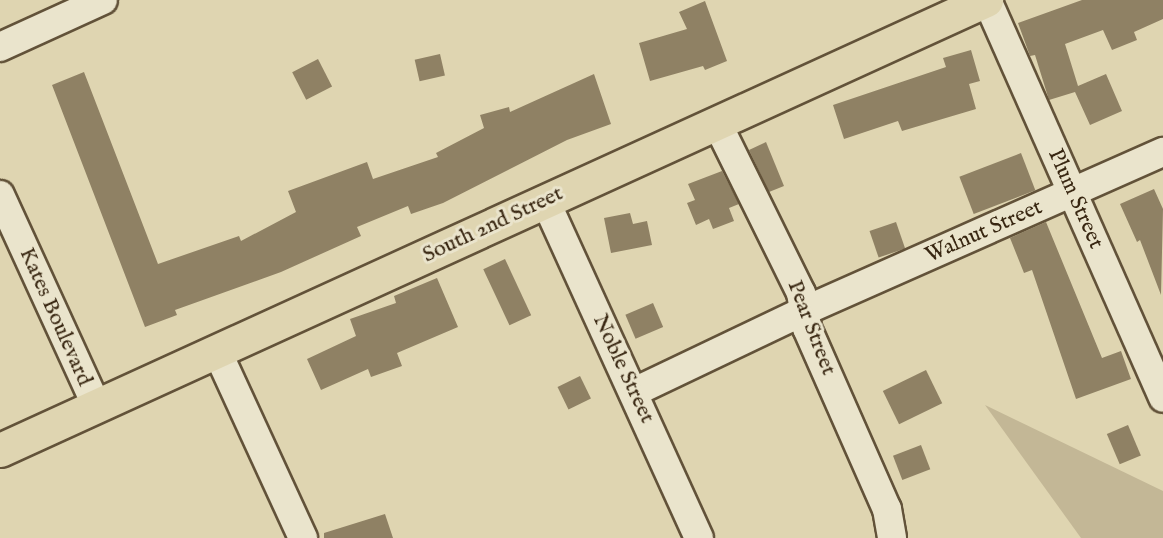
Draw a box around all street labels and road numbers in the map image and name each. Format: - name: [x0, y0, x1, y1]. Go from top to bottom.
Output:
- street label: Plum Street: [1041, 145, 1109, 253]
- street label: South 2nd Street: [419, 181, 567, 269]
- street label: Walnut Street: [921, 194, 1047, 270]
- street label: Kates Boulevard: [13, 244, 97, 390]
- street label: Pear Street: [781, 277, 841, 379]
- street label: Noble Street: [586, 310, 660, 428]

